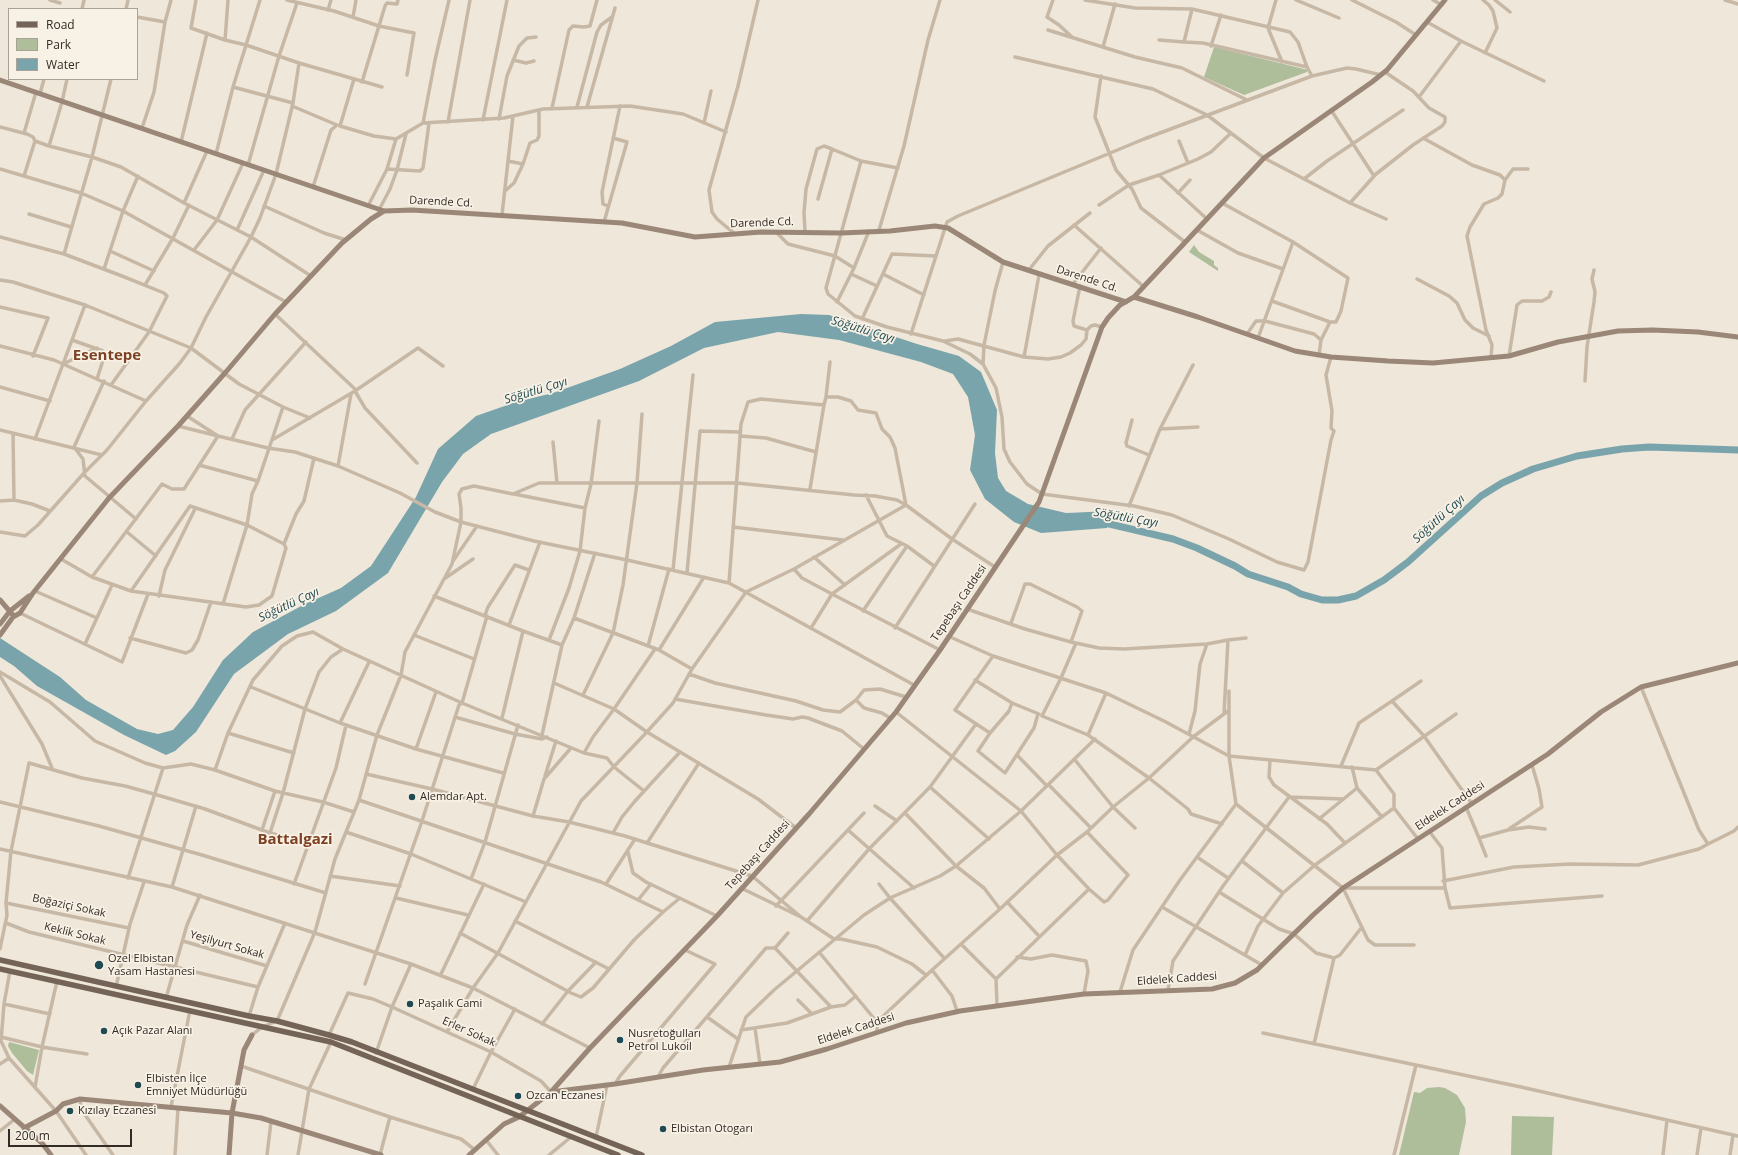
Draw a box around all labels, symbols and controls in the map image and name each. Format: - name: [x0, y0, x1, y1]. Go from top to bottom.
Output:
- legend: [8, 8, 138, 80]
- text: Road: [46, 16, 75, 33]
- text: Park: [46, 36, 71, 53]
- text: Water: [46, 56, 80, 73]
- street label: Darende Cd.: [409, 194, 473, 210]
- street label: Darende Cd.: [730, 215, 794, 231]
- street label: Darende Cd.: [1055, 263, 1119, 295]
- water label: Söğütlü Çayı: [830, 314, 896, 346]
- district label: Esentepe: [73, 347, 141, 365]
- water label: Söğütlü Çayı: [503, 375, 569, 407]
- water label: Söğütlü Çayı: [1410, 492, 1468, 546]
- water label: Söğütlü Çayı: [1093, 505, 1159, 531]
- street label: Tepebaşı Caddesi: [928, 562, 990, 644]
- water label: Söğütlü Çayı: [256, 585, 322, 625]
- street label: Eldelek Caddesi: [1413, 779, 1487, 833]
- place label: Alemdar Apt.: [420, 790, 487, 804]
- marker: Alemdar Apt.: [407, 792, 417, 802]
- street label: Tepebaşı Caddesi: [723, 817, 793, 893]
- district label: Battalgazi: [257, 831, 333, 849]
- street label: Boğaziçi Sokak: [31, 892, 107, 920]
- street label: Keklik Sokak: [43, 920, 107, 948]
- street label: Yeşilyurt Sokak: [188, 928, 266, 962]
- place label: Ozel Elbistan Yasam Hastanesi: [108, 952, 195, 978]
- marker: Ozel Elbistan Yasam Hastanesi: [93, 959, 105, 971]
- street label: Eldelek Caddesi: [1137, 970, 1217, 988]
- place label: Paşalık Cami: [418, 997, 482, 1011]
- marker: Paşalık Cami: [405, 999, 415, 1009]
- street label: Eldelek Caddesi: [816, 1010, 896, 1048]
- street label: Erler Sokak: [440, 1014, 498, 1050]
- place label: Açık Pazar Alanı: [112, 1024, 192, 1038]
- marker: Açık Pazar Alanı: [99, 1026, 109, 1036]
- place label: Nusretoğulları Petrol Lukoil: [628, 1027, 701, 1053]
- marker: Nusretoğulları Petrol Lukoil: [615, 1035, 625, 1045]
- place label: Elbisten İlçe Emniyet Müdürlüğü: [146, 1072, 247, 1098]
- marker: Elbisten İlçe Emniyet Müdürlüğü: [133, 1080, 143, 1090]
- place label: Ozcan Eczanesi: [526, 1089, 604, 1103]
- marker: Ozcan Eczanesi: [513, 1091, 523, 1101]
- place label: Kızılay Eczanesi: [78, 1104, 156, 1118]
- marker: Kızılay Eczanesi: [65, 1106, 75, 1116]
- scale bar: [10, 1121, 134, 1147]
- place label: Elbistan Otogarı: [671, 1122, 753, 1136]
- marker: Elbistan Otogarı: [658, 1124, 668, 1134]
- text: 200 m: [15, 1127, 50, 1144]

